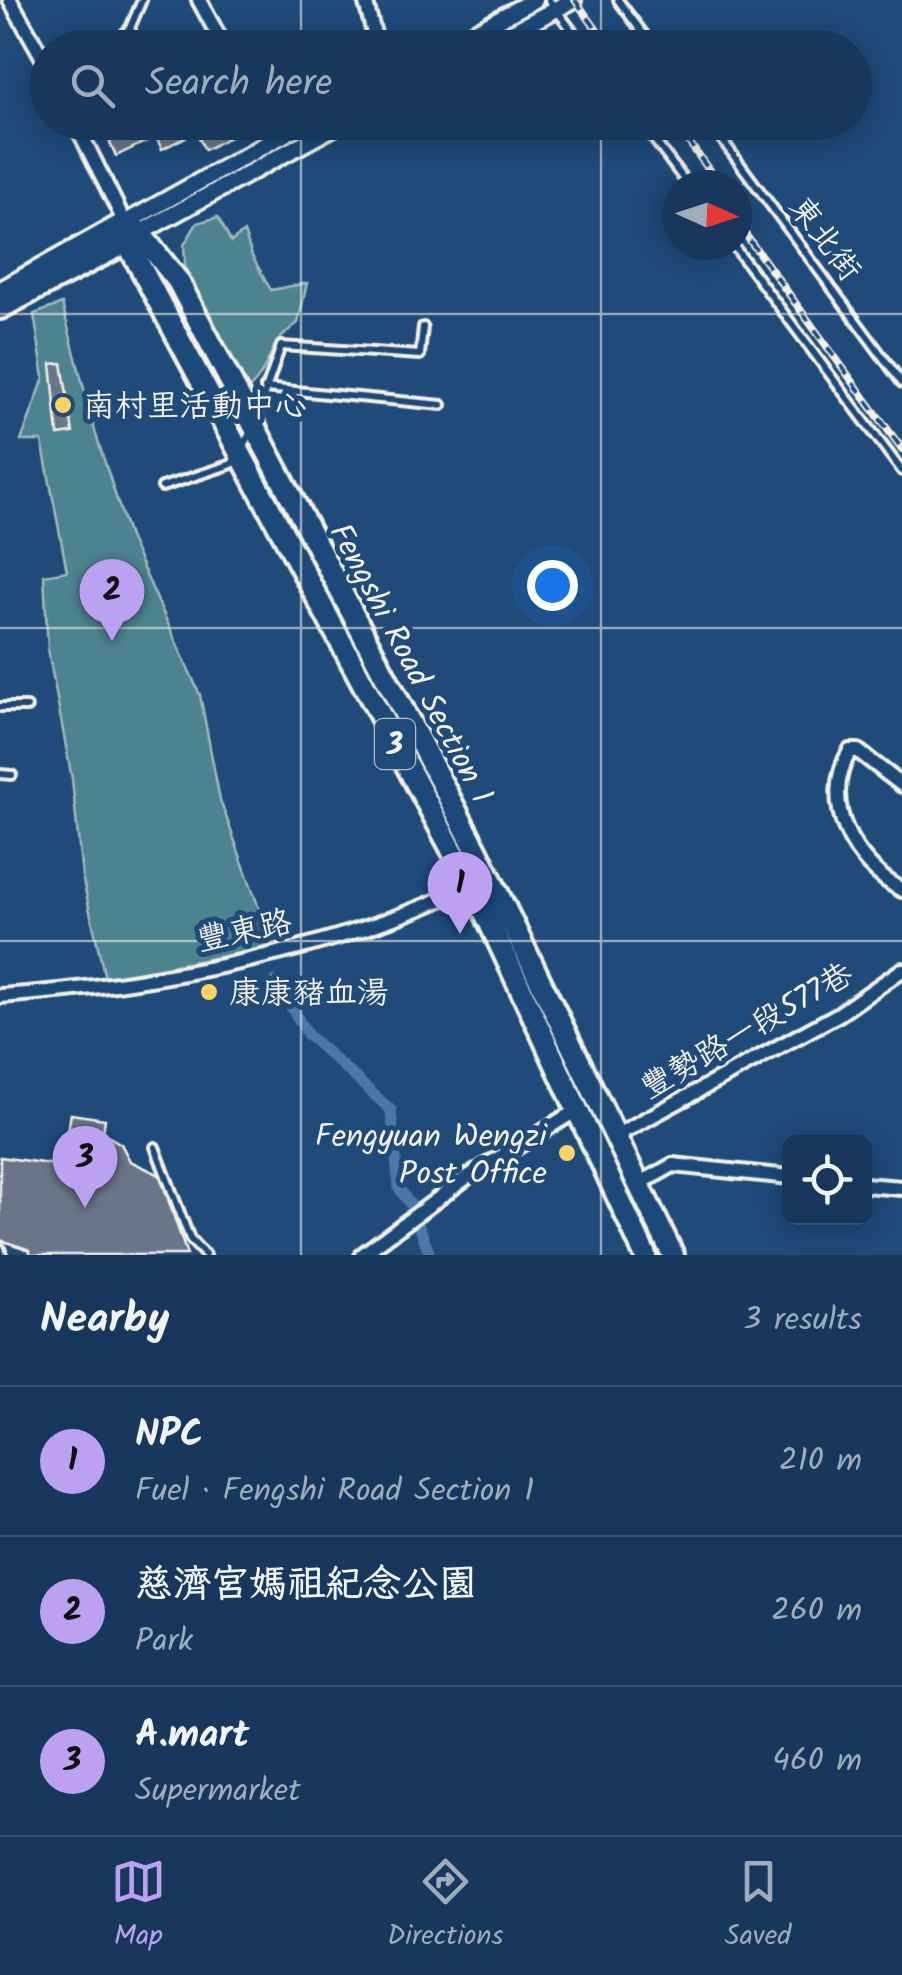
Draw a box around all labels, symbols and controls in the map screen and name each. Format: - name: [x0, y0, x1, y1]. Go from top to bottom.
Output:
- search box: [30, 30, 872, 140]
- text: Search here: [145, 55, 332, 115]
- icon: search: [65, 58, 120, 113]
- north arrow: [662, 170, 752, 260]
- street label: 東北街: [775, 186, 873, 293]
- place label: 南村里活動中心: [83, 382, 307, 433]
- marker: 南村里活動中心: [52, 394, 74, 416]
- street label: Fengshi Road Section 1: [314, 515, 505, 814]
- pin: 2: [80, 558, 144, 641]
- your location: [527, 560, 578, 611]
- road number: 3: [375, 719, 415, 769]
- pin: 1: [428, 852, 492, 934]
- street label: 豐東路: [192, 898, 297, 967]
- street label: 豐勢路一段577巷: [631, 950, 863, 1114]
- place label: 康康豬血湯: [229, 969, 389, 1020]
- marker: 康康豬血湯: [198, 981, 220, 1003]
- place label: Fengyuan Wengzi Post Office: [315, 1112, 548, 1200]
- pin: 3: [52, 1126, 118, 1208]
- map controls: [782, 1135, 872, 1225]
- button: locate: [782, 1135, 872, 1225]
- marker: Fengyuan Wengzi Post Office: [556, 1142, 578, 1164]
- text: Nearby: [40, 1287, 169, 1354]
- text: 3 results: [743, 1295, 862, 1346]
- text: NPC: [135, 1406, 203, 1466]
- text: 1: [68, 1436, 77, 1487]
- text: 210 m: [779, 1436, 862, 1487]
- text: Fuel · Fengshi Road Section 1: [135, 1466, 534, 1517]
- text: 慈濟宮媽祖紀念公園: [135, 1556, 477, 1616]
- text: 2: [63, 1586, 82, 1637]
- text: 260 m: [771, 1586, 862, 1637]
- text: Park: [135, 1616, 193, 1667]
- text: A.mart: [135, 1706, 249, 1766]
- text: 3: [64, 1736, 81, 1787]
- text: 460 m: [772, 1736, 862, 1787]
- text: Supermarket: [135, 1766, 301, 1817]
- tab: Map: [111, 1854, 166, 1959]
- tab: Directions: [387, 1854, 503, 1959]
- tab: Saved: [725, 1854, 791, 1959]

